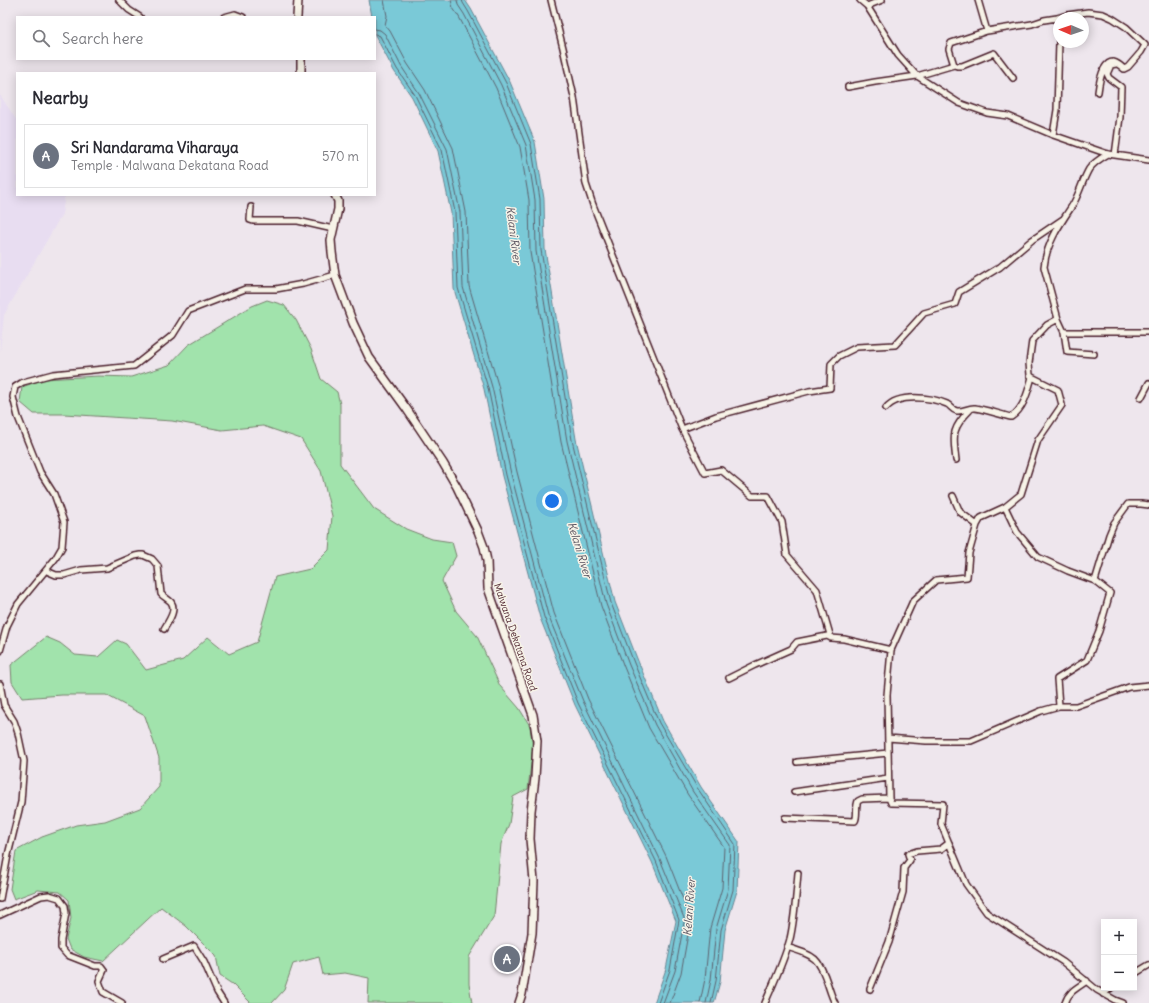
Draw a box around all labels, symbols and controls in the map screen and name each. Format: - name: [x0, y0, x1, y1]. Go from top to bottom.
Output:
- north arrow: [1053, 12, 1089, 48]
- search box: [16, 16, 376, 60]
- icon: search: [30, 27, 52, 49]
- text: Search here: [62, 29, 143, 48]
- text: Nearby: [32, 87, 88, 109]
- text: Sri Nandarama Viharaya: [71, 138, 239, 157]
- text: A: [42, 148, 50, 165]
- text: 570 m: [322, 148, 359, 165]
- text: Temple · Malwana Dekatana Road: [71, 157, 269, 174]
- water label: Kelani River: [504, 205, 525, 266]
- your location: [542, 491, 562, 511]
- water label: Kelani River: [565, 520, 596, 581]
- street label: Malwana Dekatana Road: [491, 582, 540, 693]
- water label: Kelani River: [680, 876, 698, 936]
- map controls: [1101, 919, 1137, 991]
- button: +: [1101, 919, 1137, 955]
- pin: A: [494, 944, 520, 974]
- button: −: [1101, 955, 1137, 991]

